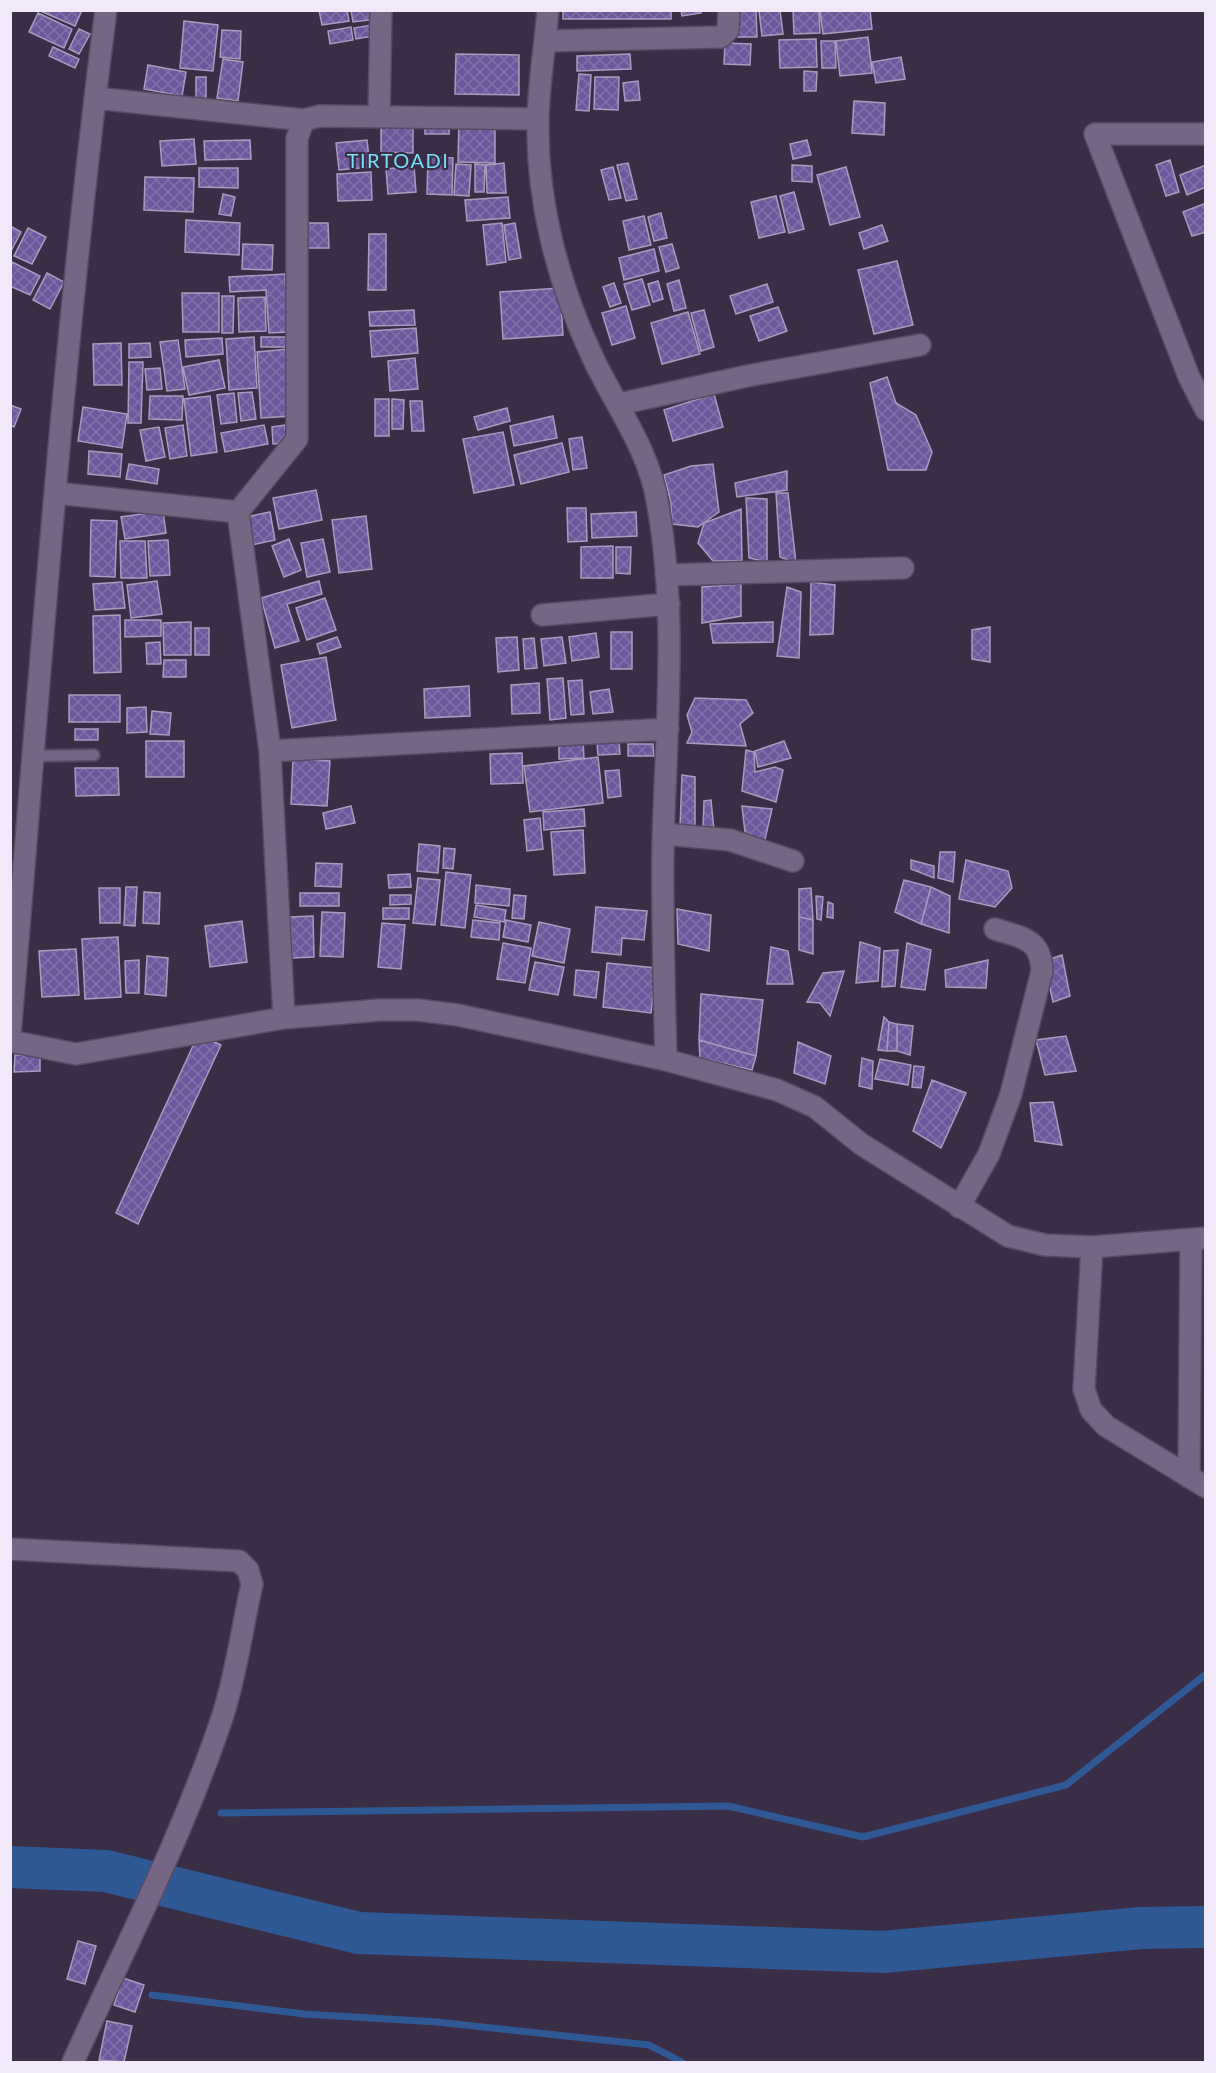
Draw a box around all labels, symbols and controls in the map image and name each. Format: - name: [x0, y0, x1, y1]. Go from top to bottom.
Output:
- district label: TIRTOADI: [347, 148, 449, 172]

